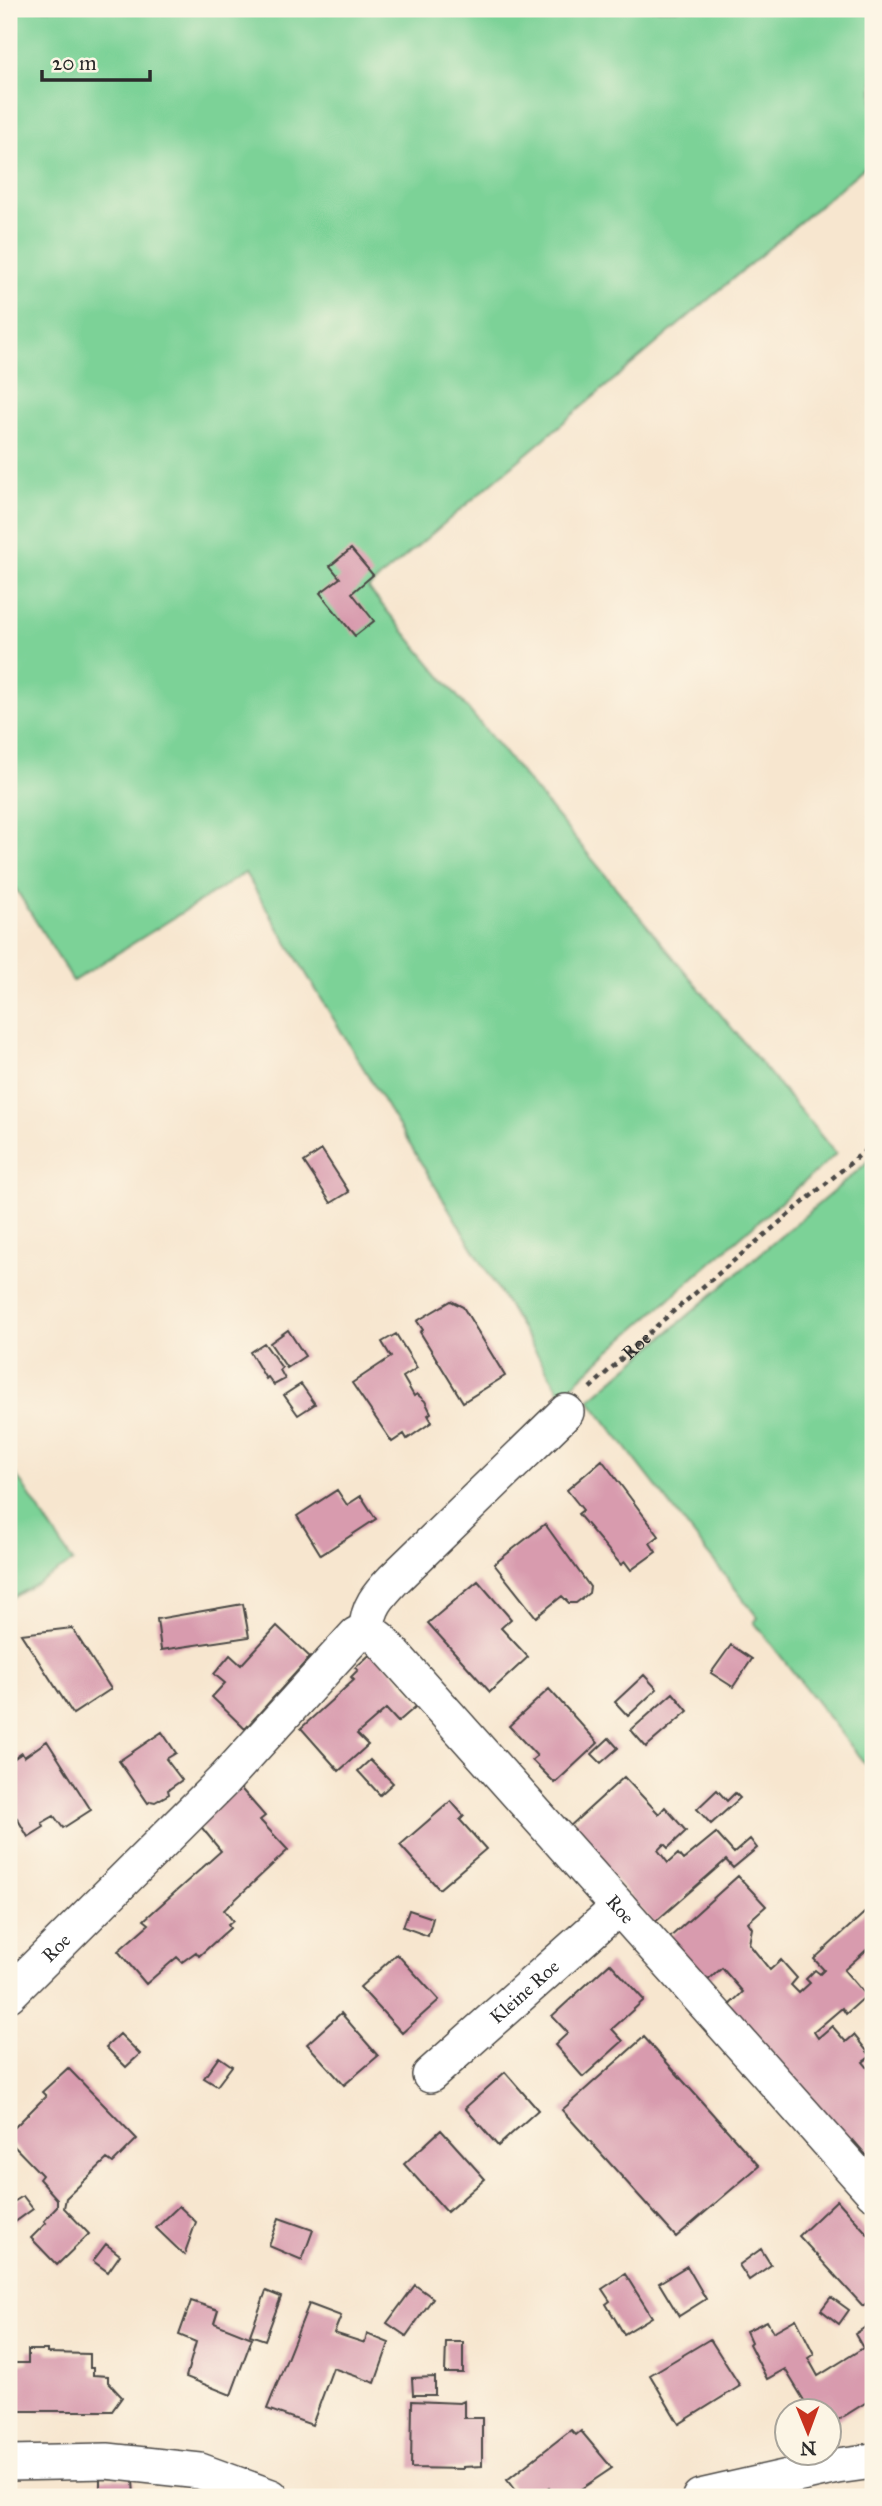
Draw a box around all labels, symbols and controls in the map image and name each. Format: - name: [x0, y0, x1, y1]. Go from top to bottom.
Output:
- scale bar: [42, 38, 150, 82]
- text: 20 m: [52, 50, 97, 76]
- street label: Roe: [617, 1326, 656, 1364]
- street label: Roe: [601, 1890, 639, 1928]
- street label: Roe: [37, 1929, 75, 1967]
- street label: Kleine Roe: [485, 1955, 564, 2028]
- north arrow: [774, 2398, 844, 2468]
- text: N: [800, 2437, 817, 2460]

